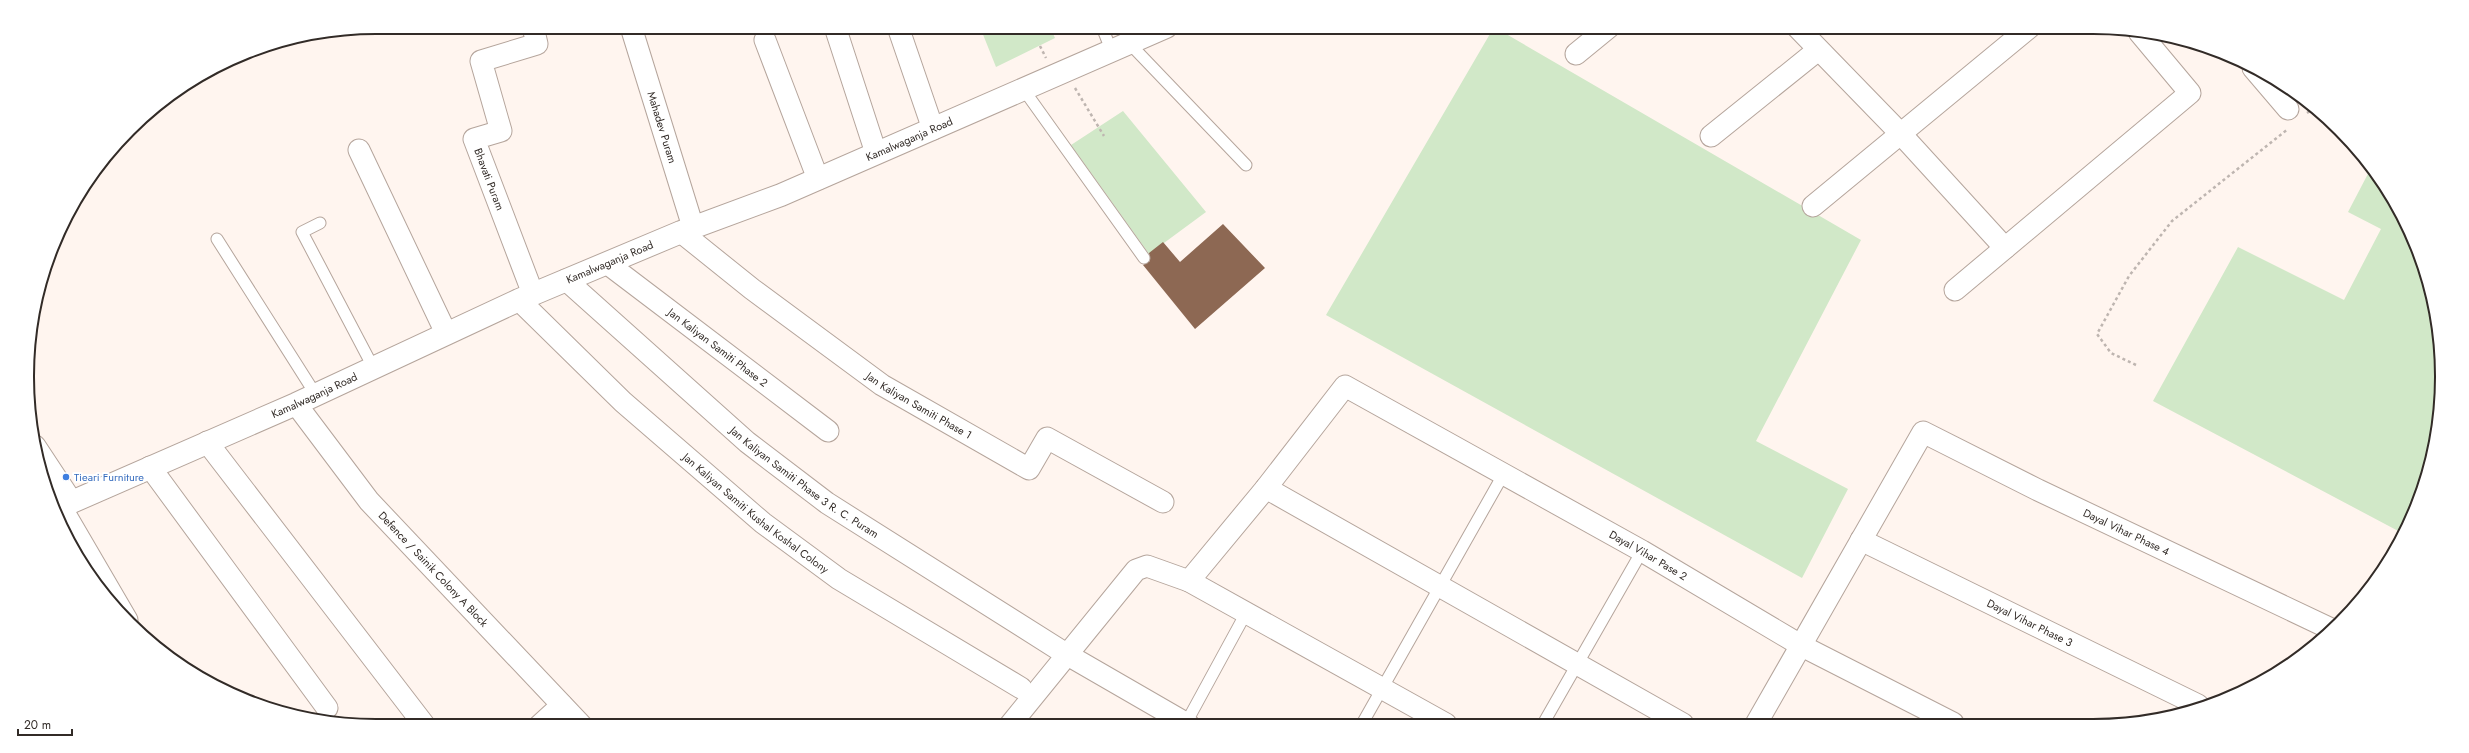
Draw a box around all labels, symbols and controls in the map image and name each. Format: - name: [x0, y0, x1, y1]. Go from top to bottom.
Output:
- street label: Mahadev Puram: [643, 89, 681, 165]
- street label: Kamalwaganja Road: [863, 113, 955, 165]
- street label: Bhavati Puram: [470, 146, 508, 213]
- street label: Kamalwaganja Road: [563, 237, 656, 287]
- street label: Jan Kaliyan Samiti Phase 2: [663, 303, 771, 391]
- street label: Jan Kaliyan Samiti Phase 1: [861, 367, 975, 443]
- street label: Kamalwaganja Road: [269, 368, 360, 422]
- street label: Jan Kaliyan Samiti Phase 3 R. C. Puram: [725, 421, 882, 542]
- street label: Jan Kaliyan Samiti Kushal Koshal Colony: [678, 448, 832, 577]
- place label: Tieari Furniture: [74, 469, 144, 485]
- marker: Tieari Furniture: [61, 472, 71, 482]
- street label: Dayal Vihar Phase 4: [2080, 505, 2173, 560]
- street label: Defence / Sainik Colony A Block: [375, 508, 492, 630]
- street label: Dayal Vihar Pase 2: [1606, 526, 1690, 584]
- street label: Dayal Vihar Phase 3: [1984, 595, 2075, 650]
- scale bar: [18, 711, 72, 737]
- text: 20 m: [24, 716, 51, 734]

